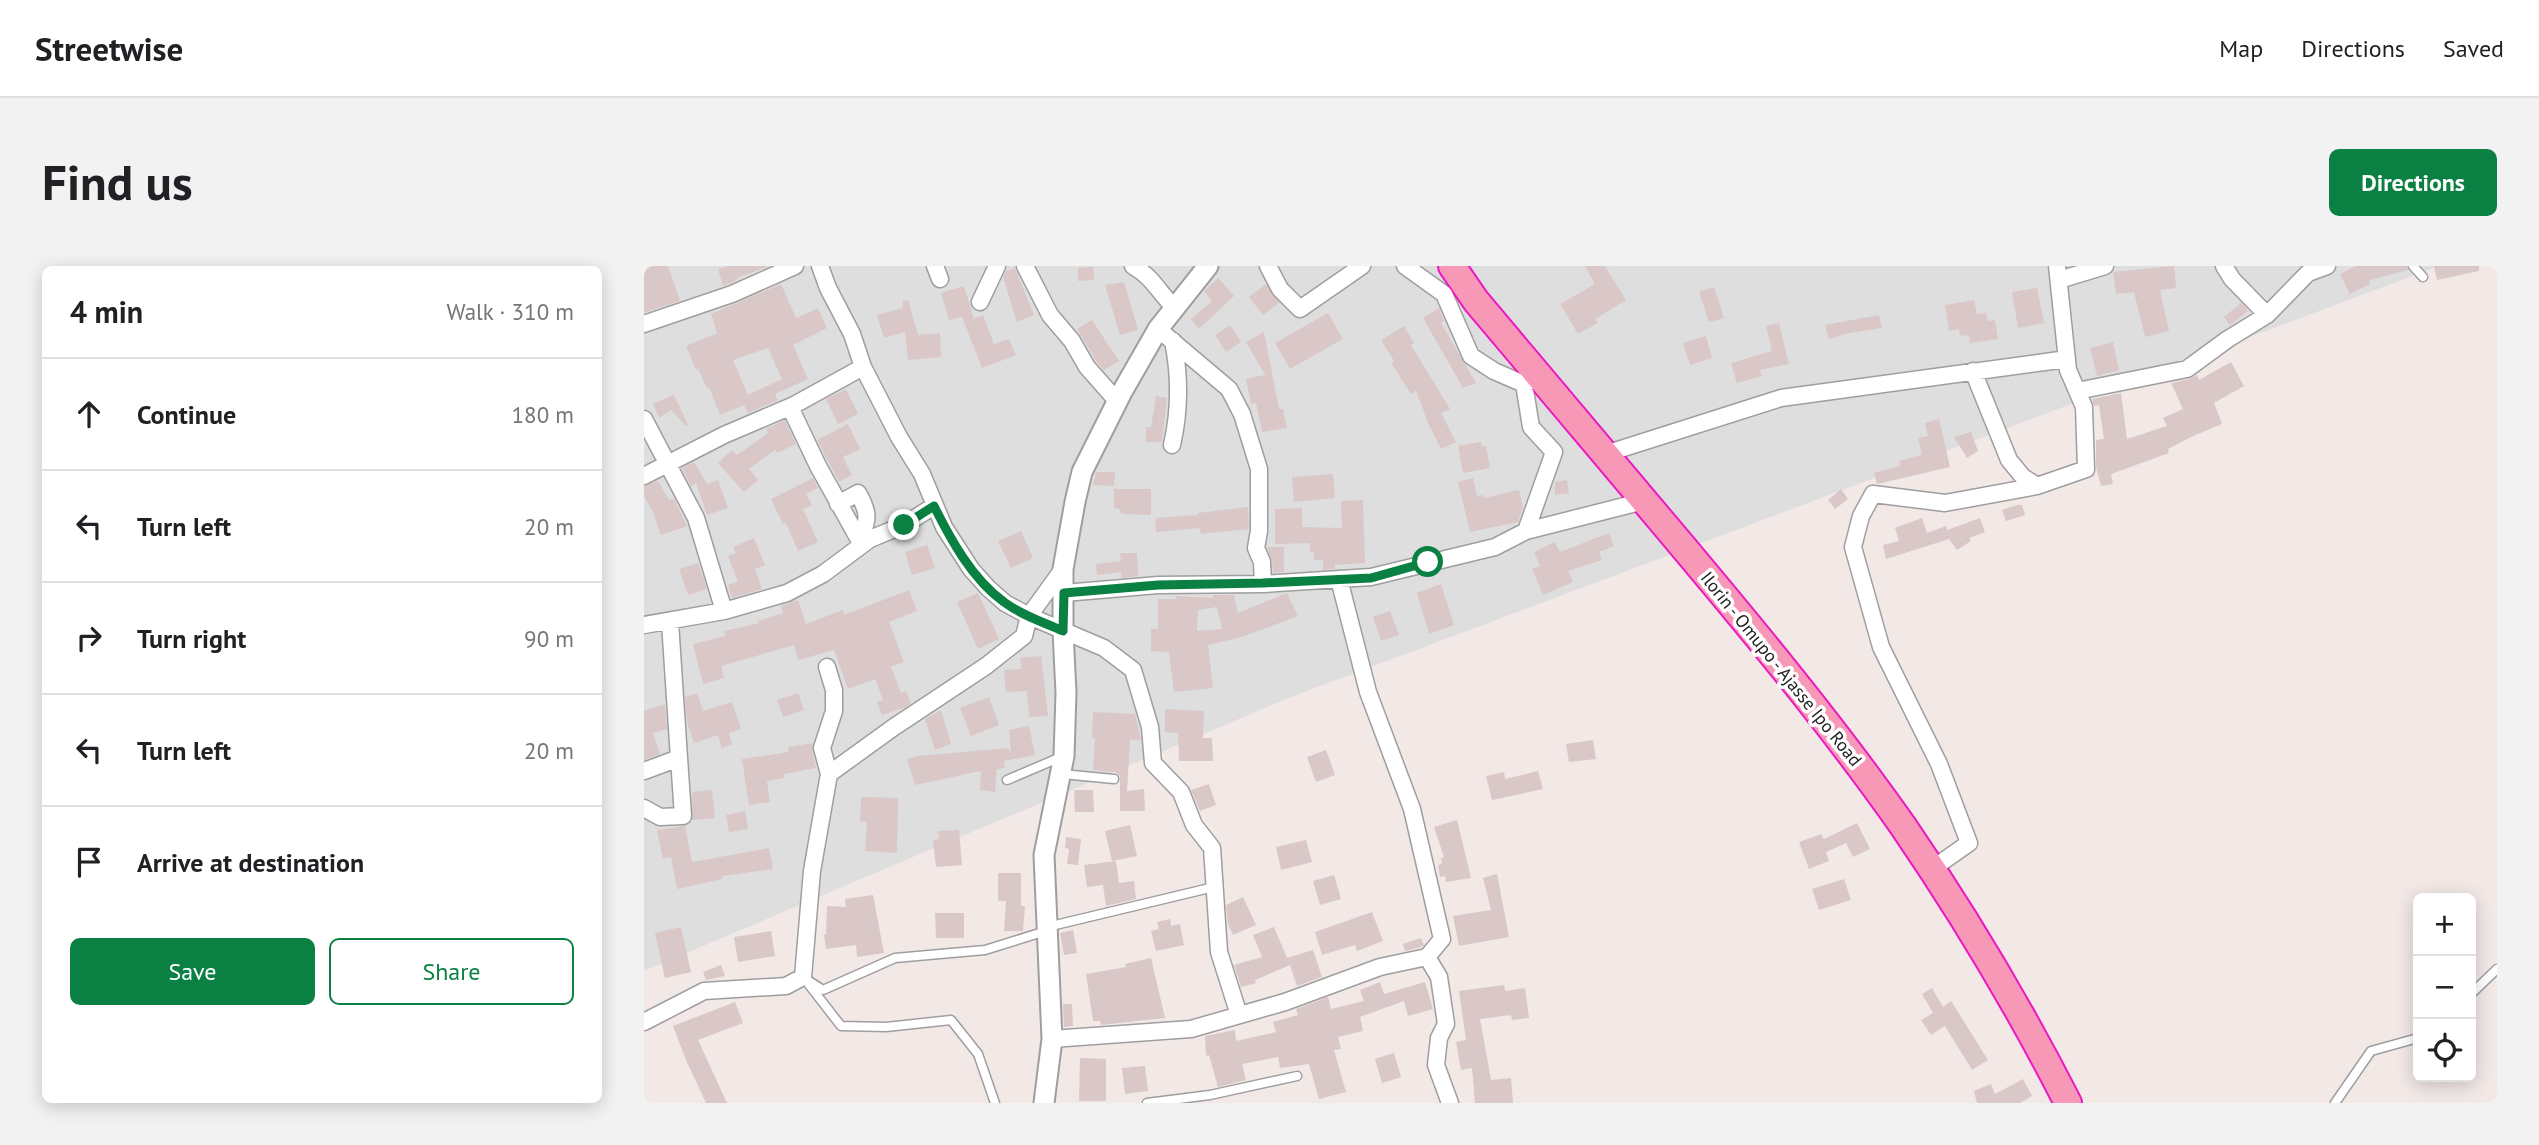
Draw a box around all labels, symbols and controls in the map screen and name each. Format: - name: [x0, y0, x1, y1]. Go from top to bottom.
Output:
- text: Streetwise: [35, 27, 183, 70]
- text: Map: [2219, 33, 2263, 64]
- text: Directions: [2301, 33, 2405, 64]
- text: Saved: [2443, 33, 2504, 64]
- button: Directions: [2329, 149, 2497, 216]
- text: Find us: [42, 150, 193, 214]
- text: 4 min: [70, 292, 143, 331]
- text: Walk · 310 m: [447, 297, 574, 326]
- icon: ahead: [70, 395, 108, 433]
- text: Continue: [137, 398, 236, 431]
- text: 180 m: [512, 400, 574, 429]
- icon: left: [70, 507, 108, 545]
- route end: [888, 509, 919, 540]
- text: Turn left: [137, 510, 231, 543]
- text: 20 m: [524, 512, 574, 541]
- route start: [1412, 546, 1443, 577]
- street label: Ilorin - Omupo - Ajasse Ipo Road: [1696, 567, 1867, 771]
- icon: right: [70, 619, 108, 657]
- text: Turn right: [137, 622, 246, 655]
- text: 90 m: [524, 624, 574, 653]
- icon: left: [70, 731, 108, 769]
- text: Turn left: [137, 734, 231, 767]
- text: 20 m: [524, 736, 574, 765]
- icon: arrive: [70, 843, 108, 881]
- text: Arrive at destination: [137, 846, 364, 879]
- map controls: [2413, 893, 2476, 1082]
- button: +: [2413, 893, 2476, 956]
- button: Save: [70, 938, 315, 1005]
- button: Share: [329, 938, 574, 1005]
- button: −: [2413, 956, 2476, 1019]
- button: locate: [2413, 1019, 2476, 1082]

